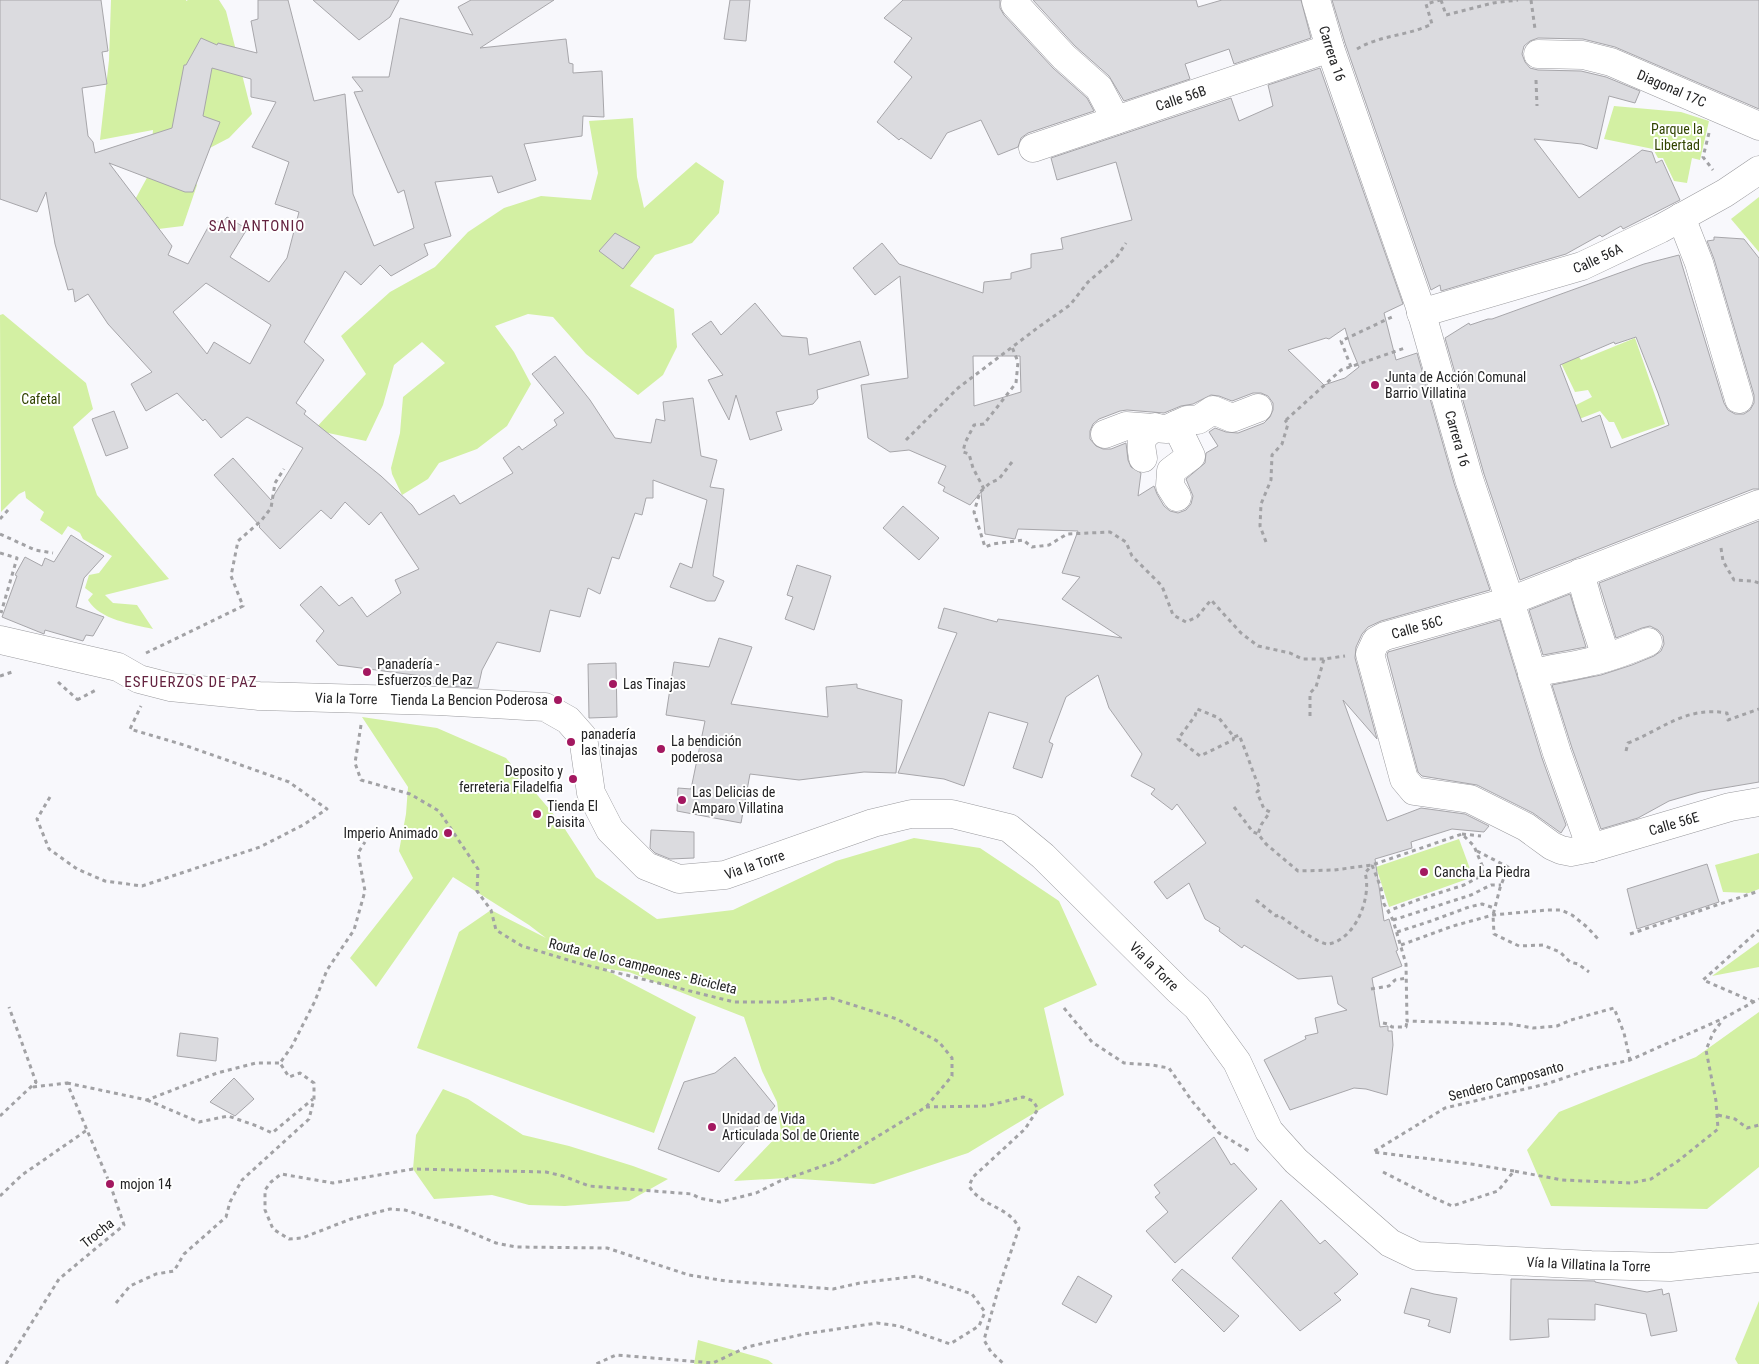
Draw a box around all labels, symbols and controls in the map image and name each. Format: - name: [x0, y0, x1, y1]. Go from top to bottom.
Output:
- street label: Carrera 16: [1316, 24, 1349, 83]
- street label: Diagonal 17C: [1635, 66, 1709, 110]
- street label: Calle 56B: [1153, 82, 1208, 114]
- park label: Parque la Libertad: [1651, 121, 1703, 153]
- district label: SAN ANTONIO: [209, 217, 305, 235]
- street label: Calle 56A: [1571, 240, 1625, 276]
- place label: Junta de Acción Comunal Barrio Villatina: [1385, 369, 1526, 401]
- marker: Junta de Acción Comunal Barrio Villatina: [1369, 379, 1381, 391]
- park label: Cafetal: [21, 391, 61, 407]
- street label: Carrera 16: [1442, 409, 1473, 468]
- street label: Calle 56C: [1390, 612, 1445, 642]
- place label: Panadería - Esfuerzos de Paz: [377, 656, 472, 688]
- marker: Panadería - Esfuerzos de Paz: [361, 666, 373, 678]
- district label: ESFUERZOS DE PAZ: [124, 673, 258, 691]
- place label: Las Tinajas: [623, 676, 686, 692]
- marker: Las Tinajas: [607, 678, 619, 690]
- street label: Via la Torre: [315, 690, 378, 707]
- place label: Tienda La Bencion Poderosa: [391, 692, 548, 708]
- marker: Tienda La Bencion Poderosa: [552, 694, 564, 706]
- place label: panadería las tinajas: [581, 726, 638, 758]
- place label: La bendición poderosa: [671, 733, 741, 765]
- marker: panadería las tinajas: [565, 736, 577, 748]
- marker: La bendición poderosa: [655, 743, 667, 755]
- place label: Deposito y ferreteria Filadelfia: [459, 763, 563, 795]
- marker: Deposito y ferreteria Filadelfia: [567, 773, 579, 785]
- place label: Las Delicias de Amparo Villatina: [692, 784, 784, 816]
- marker: Las Delicias de Amparo Villatina: [676, 794, 688, 806]
- place label: Tienda El Paisita: [547, 798, 598, 830]
- marker: Tienda El Paisita: [531, 808, 543, 820]
- street label: Calle 56E: [1647, 809, 1701, 839]
- place label: Imperio Animado: [343, 825, 438, 841]
- marker: Imperio Animado: [442, 827, 454, 839]
- street label: Via la Torre: [722, 847, 787, 883]
- place label: Cancha La Piedra: [1434, 864, 1530, 880]
- marker: Cancha La Piedra: [1418, 866, 1430, 878]
- street label: Routa de los campeones - Bicicleta: [547, 935, 739, 997]
- street label: Via la Torre: [1126, 939, 1182, 994]
- street label: Sendero Camposanto: [1447, 1058, 1565, 1104]
- place label: Unidad de Vida Articulada Sol de Oriente: [722, 1111, 860, 1143]
- marker: Unidad de Vida Articulada Sol de Oriente: [706, 1121, 718, 1133]
- place label: mojon 14: [120, 1176, 172, 1192]
- marker: mojon 14: [104, 1178, 116, 1190]
- street label: Trocha: [77, 1215, 117, 1251]
- street label: Vía la Villatina la Torre: [1526, 1254, 1651, 1275]

